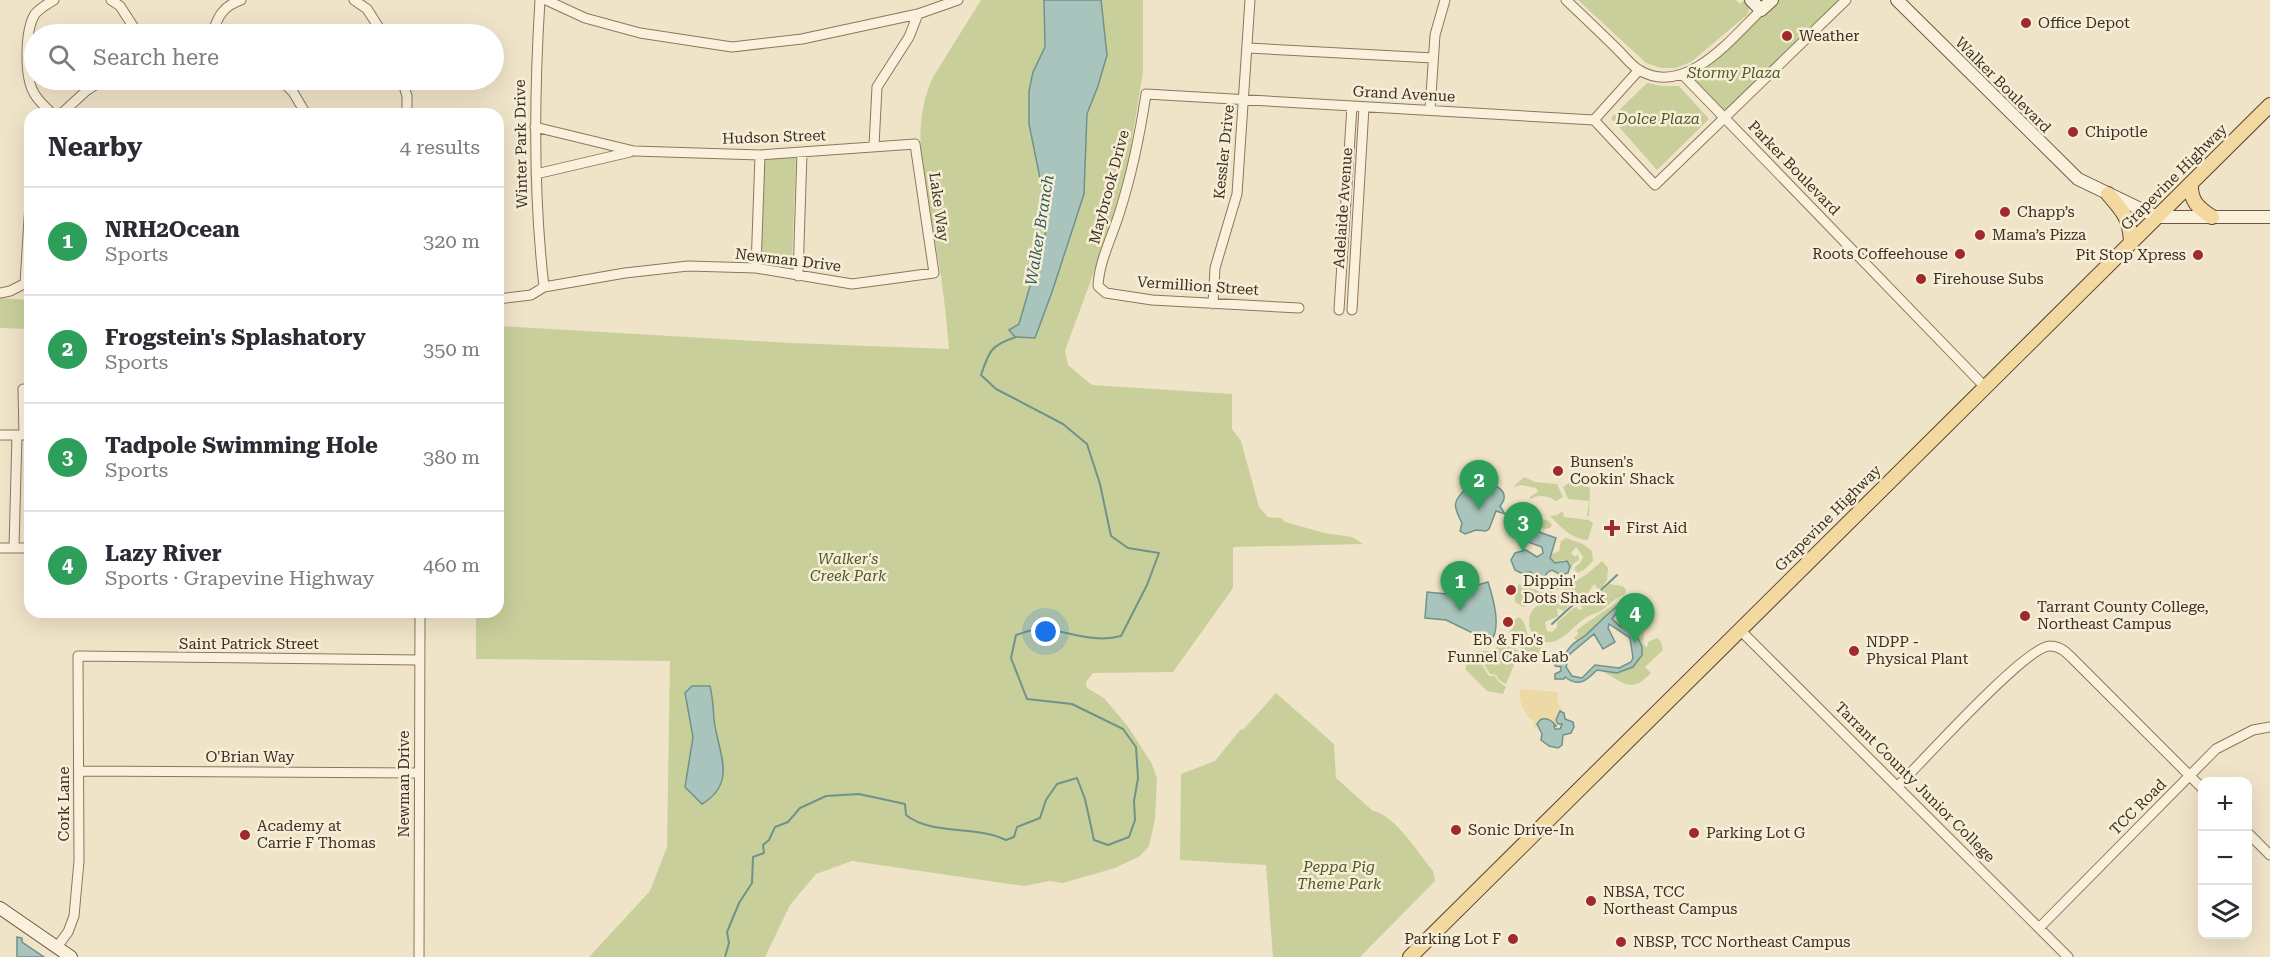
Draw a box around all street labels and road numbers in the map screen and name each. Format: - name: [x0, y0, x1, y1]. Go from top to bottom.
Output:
- street label: Walker Boulevard: [1951, 33, 2055, 137]
- street label: Winter Park Drive: [511, 79, 531, 209]
- street label: Grand Avenue: [1352, 82, 1456, 106]
- street label: Kessler Drive: [1210, 104, 1238, 200]
- street label: Parker Boulevard: [1744, 117, 1844, 219]
- street label: Grapevine Highway: [2117, 120, 2231, 234]
- street label: Hudson Street: [722, 126, 827, 148]
- street label: Maybrook Drive: [1085, 128, 1133, 246]
- street label: Adelaide Avenue: [1330, 147, 1356, 269]
- street label: Lake Way: [925, 171, 953, 243]
- street label: Newman Drive: [734, 245, 842, 275]
- street label: Vermillion Street: [1136, 273, 1260, 299]
- street label: Grapevine Highway: [1771, 461, 1885, 575]
- street label: Saint Patrick Street: [179, 635, 319, 653]
- street label: Tarrant County Junior College: [1831, 698, 1999, 866]
- street label: Newman Drive: [395, 731, 413, 837]
- street label: O'Brian Way: [206, 748, 295, 766]
- street label: Cork Lane: [55, 767, 73, 842]
- street label: TCC Road: [2106, 775, 2170, 839]

